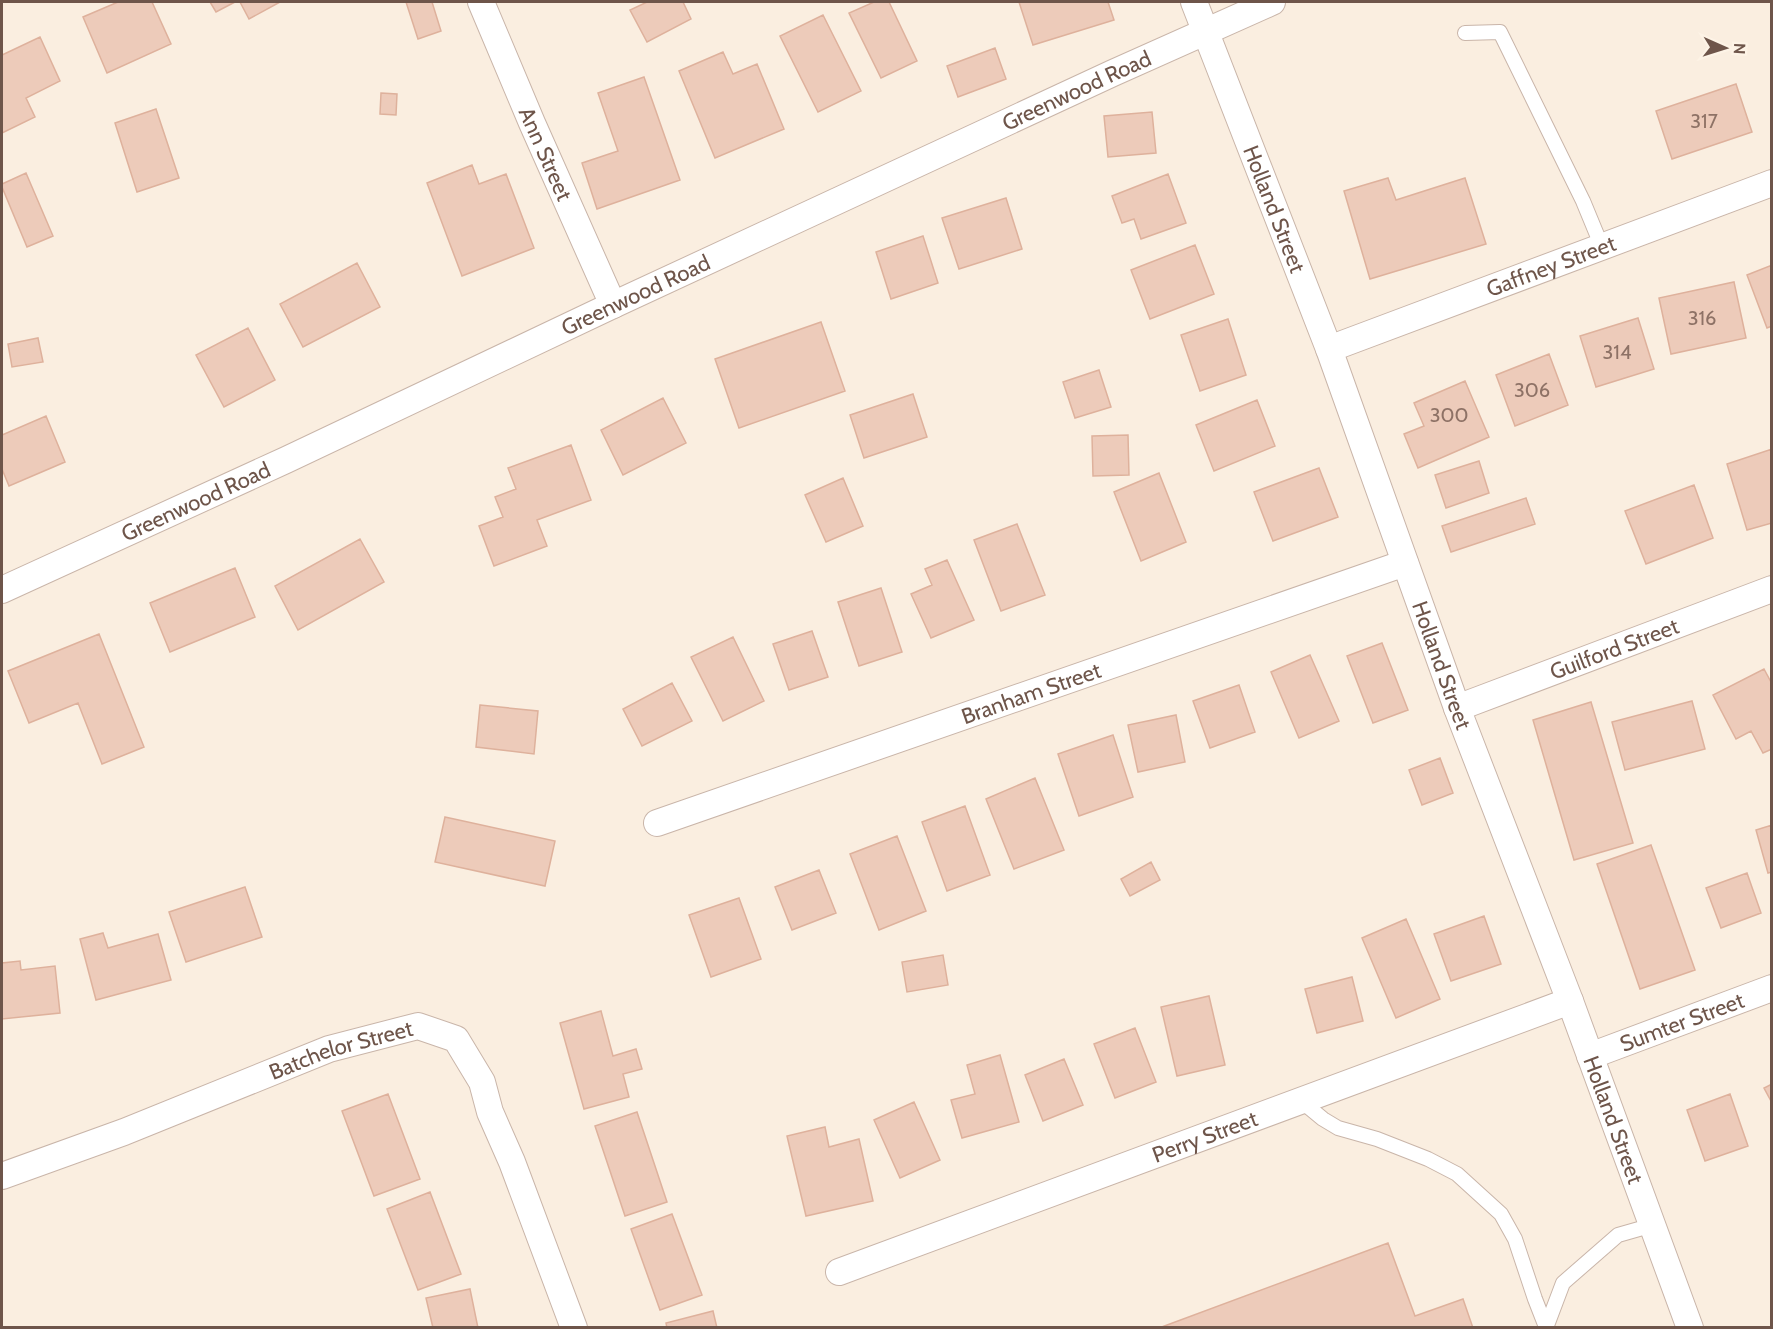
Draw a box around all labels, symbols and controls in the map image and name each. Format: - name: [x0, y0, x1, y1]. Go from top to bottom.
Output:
- north arrow: [1695, 18, 1755, 78]
- text: N: [1730, 43, 1749, 55]
- street label: Greenwood Road: [998, 45, 1155, 137]
- street label: Ann Street: [513, 103, 578, 206]
- house number: 317: [1690, 109, 1718, 133]
- street label: Holland Street: [1237, 142, 1311, 277]
- street label: Gaffney Street: [1483, 230, 1620, 303]
- street label: Greenwood Road: [557, 249, 714, 342]
- house number: 316: [1688, 306, 1716, 330]
- house number: 314: [1603, 340, 1632, 364]
- house number: 306: [1514, 378, 1550, 402]
- house number: 300: [1430, 403, 1468, 427]
- street label: Greenwood Road: [117, 456, 275, 548]
- street label: Holland Street: [1406, 598, 1477, 734]
- street label: Guilford Street: [1546, 612, 1683, 686]
- street label: Branham Street: [958, 657, 1105, 730]
- street label: Sumter Street: [1616, 986, 1748, 1058]
- street label: Batchelor Street: [265, 1015, 416, 1086]
- street label: Holland Street: [1577, 1052, 1649, 1188]
- street label: Perry Street: [1149, 1105, 1262, 1169]

